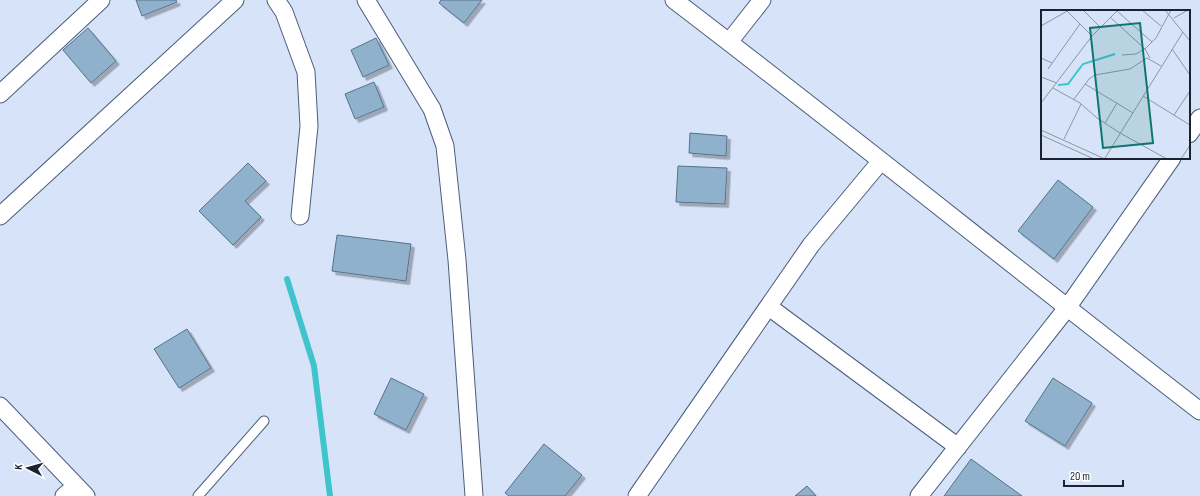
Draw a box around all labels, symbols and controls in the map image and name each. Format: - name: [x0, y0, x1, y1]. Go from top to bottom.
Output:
- inset map: [1041, 10, 1190, 159]
- north arrow: [8, 448, 48, 488]
- scale bar: [1064, 462, 1123, 488]
- text: K: [12, 463, 25, 470]
- text: 20 m: [1070, 469, 1090, 484]

